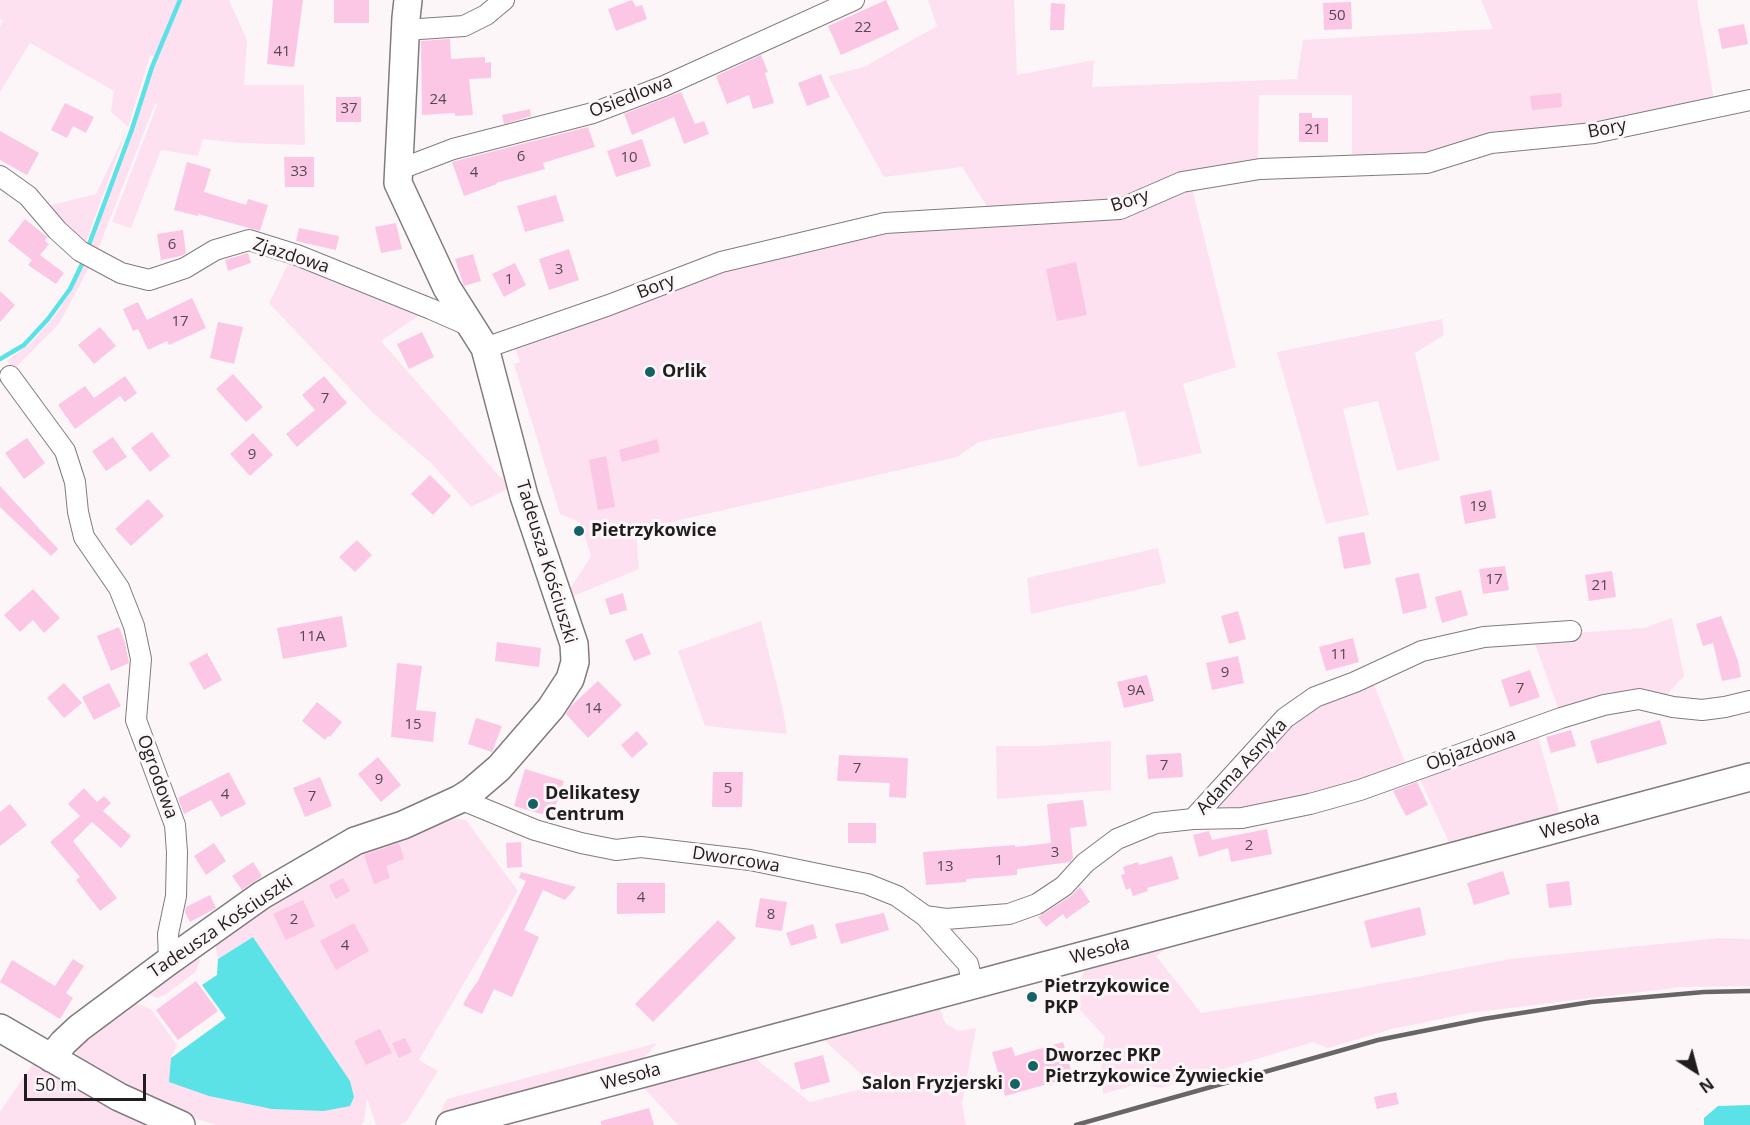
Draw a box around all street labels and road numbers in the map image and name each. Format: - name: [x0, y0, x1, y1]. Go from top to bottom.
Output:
- street label: Osiedlowa: [586, 71, 676, 123]
- street label: Bory: [1586, 115, 1628, 143]
- street label: Bory: [1108, 185, 1152, 217]
- street label: Zjazdowa: [250, 234, 332, 278]
- street label: Bory: [634, 270, 678, 304]
- street label: Tadeusza Kościuszki: [511, 478, 581, 646]
- street label: Adama Asnyka: [1192, 715, 1292, 819]
- street label: Objazdowa: [1423, 724, 1519, 776]
- street label: Ogrodowa: [132, 732, 182, 822]
- street label: Wesoła: [1538, 808, 1602, 844]
- street label: Dworcowa: [691, 842, 781, 878]
- street label: Tadeusza Kościuszki: [145, 871, 297, 983]
- street label: Wesoła: [1068, 933, 1132, 969]
- street label: Wesoła: [599, 1059, 663, 1095]

